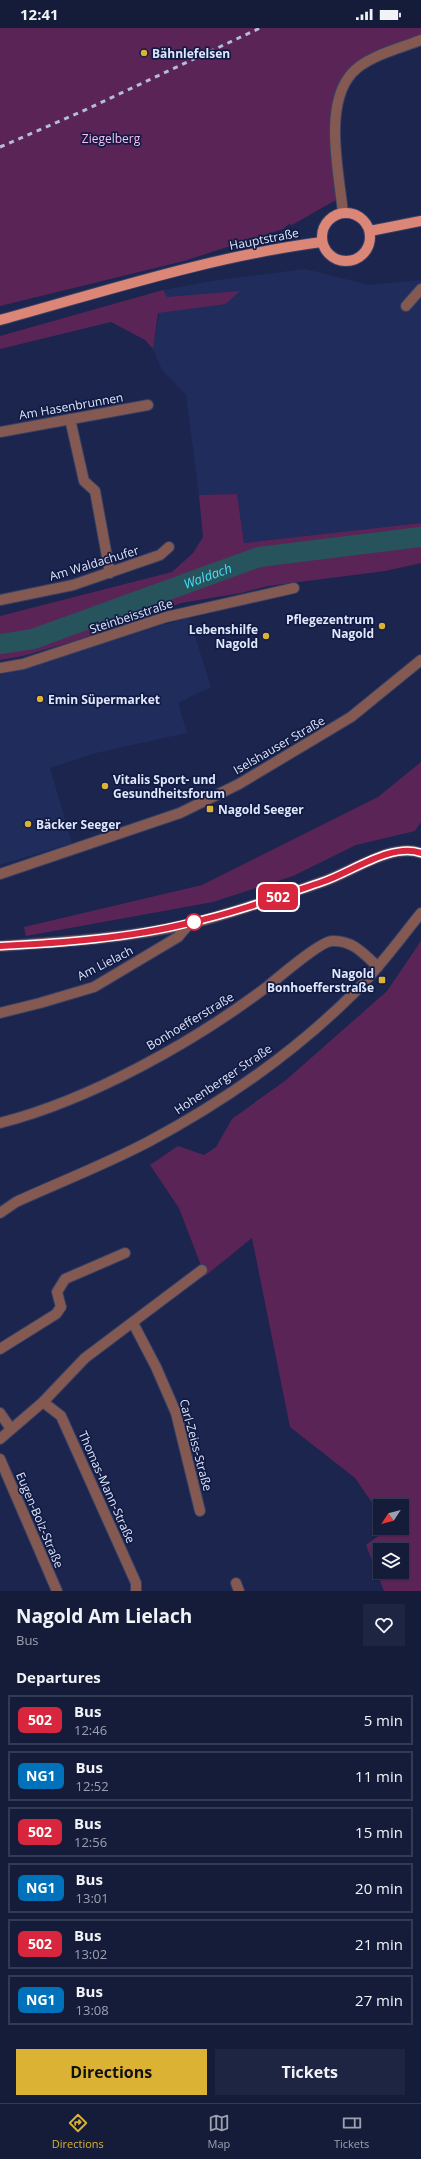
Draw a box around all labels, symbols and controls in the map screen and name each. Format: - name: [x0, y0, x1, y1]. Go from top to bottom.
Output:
- text: 12:41: [20, 4, 59, 24]
- place label: Bähnlefelsen: [152, 45, 230, 62]
- marker: Bähnlefelsen: [139, 48, 149, 58]
- park label: Ziegelberg: [82, 130, 141, 147]
- street label: Hauptstraße: [228, 224, 300, 254]
- street label: Am Hasenbrunnen: [18, 388, 124, 424]
- street label: Am Waldachufer: [47, 541, 141, 585]
- water label: Waldach: [181, 559, 234, 593]
- street label: Steinbeisstraße: [87, 594, 175, 637]
- place label: Pflegezentrum Nagold: [286, 611, 374, 642]
- place label: Lebenshilfe Nagold: [189, 621, 258, 652]
- marker: Pflegezentrum Nagold: [377, 621, 387, 631]
- marker: Lebenshilfe Nagold: [261, 631, 271, 641]
- place label: Emin Süpermarket: [48, 691, 160, 708]
- marker: Emin Süpermarket: [35, 694, 45, 704]
- street label: Iselshauser Straße: [230, 712, 328, 778]
- place label: Vitalis Sport- und Gesundheitsforum: [113, 771, 225, 802]
- marker: Vitalis Sport- und Gesundheitsforum: [100, 781, 110, 791]
- place label: Nagold Seeger: [218, 801, 304, 818]
- marker: Nagold Seeger: [205, 804, 215, 814]
- place label: Bäcker Seeger: [36, 816, 121, 833]
- marker: Bäcker Seeger: [23, 819, 33, 829]
- line badge: 502: [255, 884, 301, 910]
- text: 502: [266, 887, 290, 906]
- unlabelled marker: [185, 913, 203, 931]
- street label: Am Lielach: [74, 942, 136, 984]
- place label: Nagold Bonhoefferstraße: [267, 965, 374, 996]
- marker: Nagold Bonhoefferstraße: [377, 975, 387, 985]
- street label: Bonhoefferstraße: [143, 988, 237, 1054]
- street label: Hohenberger Straße: [171, 1040, 275, 1118]
- street label: Carl-Zeiss-Straße: [176, 1397, 217, 1493]
- street label: Thomas-Mann-Straße: [75, 1428, 140, 1546]
- street label: Eugen-Bolz-Straße: [12, 1469, 68, 1571]
- north arrow: [373, 1499, 409, 1535]
- map controls: [373, 1499, 409, 1579]
- button: layers: [373, 1543, 409, 1579]
- text: Nagold Am Lielach: [16, 1603, 192, 1629]
- button: heart: [363, 1604, 405, 1646]
- text: Bus: [16, 1631, 39, 1649]
- text: Departures: [16, 1667, 101, 1687]
- text: Bus: [74, 1701, 101, 1721]
- text: 502: [28, 1710, 52, 1729]
- text: 5 min: [364, 1710, 403, 1730]
- text: 12:46: [74, 1721, 107, 1739]
- text: Bus: [76, 1757, 103, 1777]
- text: NG1: [26, 1766, 56, 1785]
- text: 11 min: [355, 1766, 403, 1786]
- text: 12:52: [76, 1777, 109, 1795]
- text: Bus: [74, 1813, 101, 1833]
- text: 502: [28, 1822, 52, 1841]
- text: 15 min: [355, 1822, 403, 1842]
- text: 12:56: [74, 1833, 107, 1851]
- text: Bus: [76, 1869, 103, 1889]
- text: NG1: [26, 1878, 56, 1897]
- text: 20 min: [355, 1878, 403, 1898]
- text: 13:01: [76, 1889, 109, 1907]
- text: Bus: [74, 1925, 101, 1945]
- text: 502: [28, 1934, 52, 1953]
- text: 21 min: [355, 1934, 403, 1954]
- text: 13:02: [74, 1945, 107, 1963]
- text: Bus: [76, 1981, 103, 2001]
- text: NG1: [26, 1990, 56, 2009]
- text: 27 min: [355, 1990, 403, 2010]
- text: 13:08: [76, 2001, 109, 2019]
- button: Directions: [16, 2049, 207, 2095]
- button: Tickets: [215, 2049, 405, 2095]
- tab: Directions: [52, 2112, 104, 2151]
- tab: Map: [208, 2112, 230, 2151]
- tab: Tickets: [334, 2112, 369, 2151]

